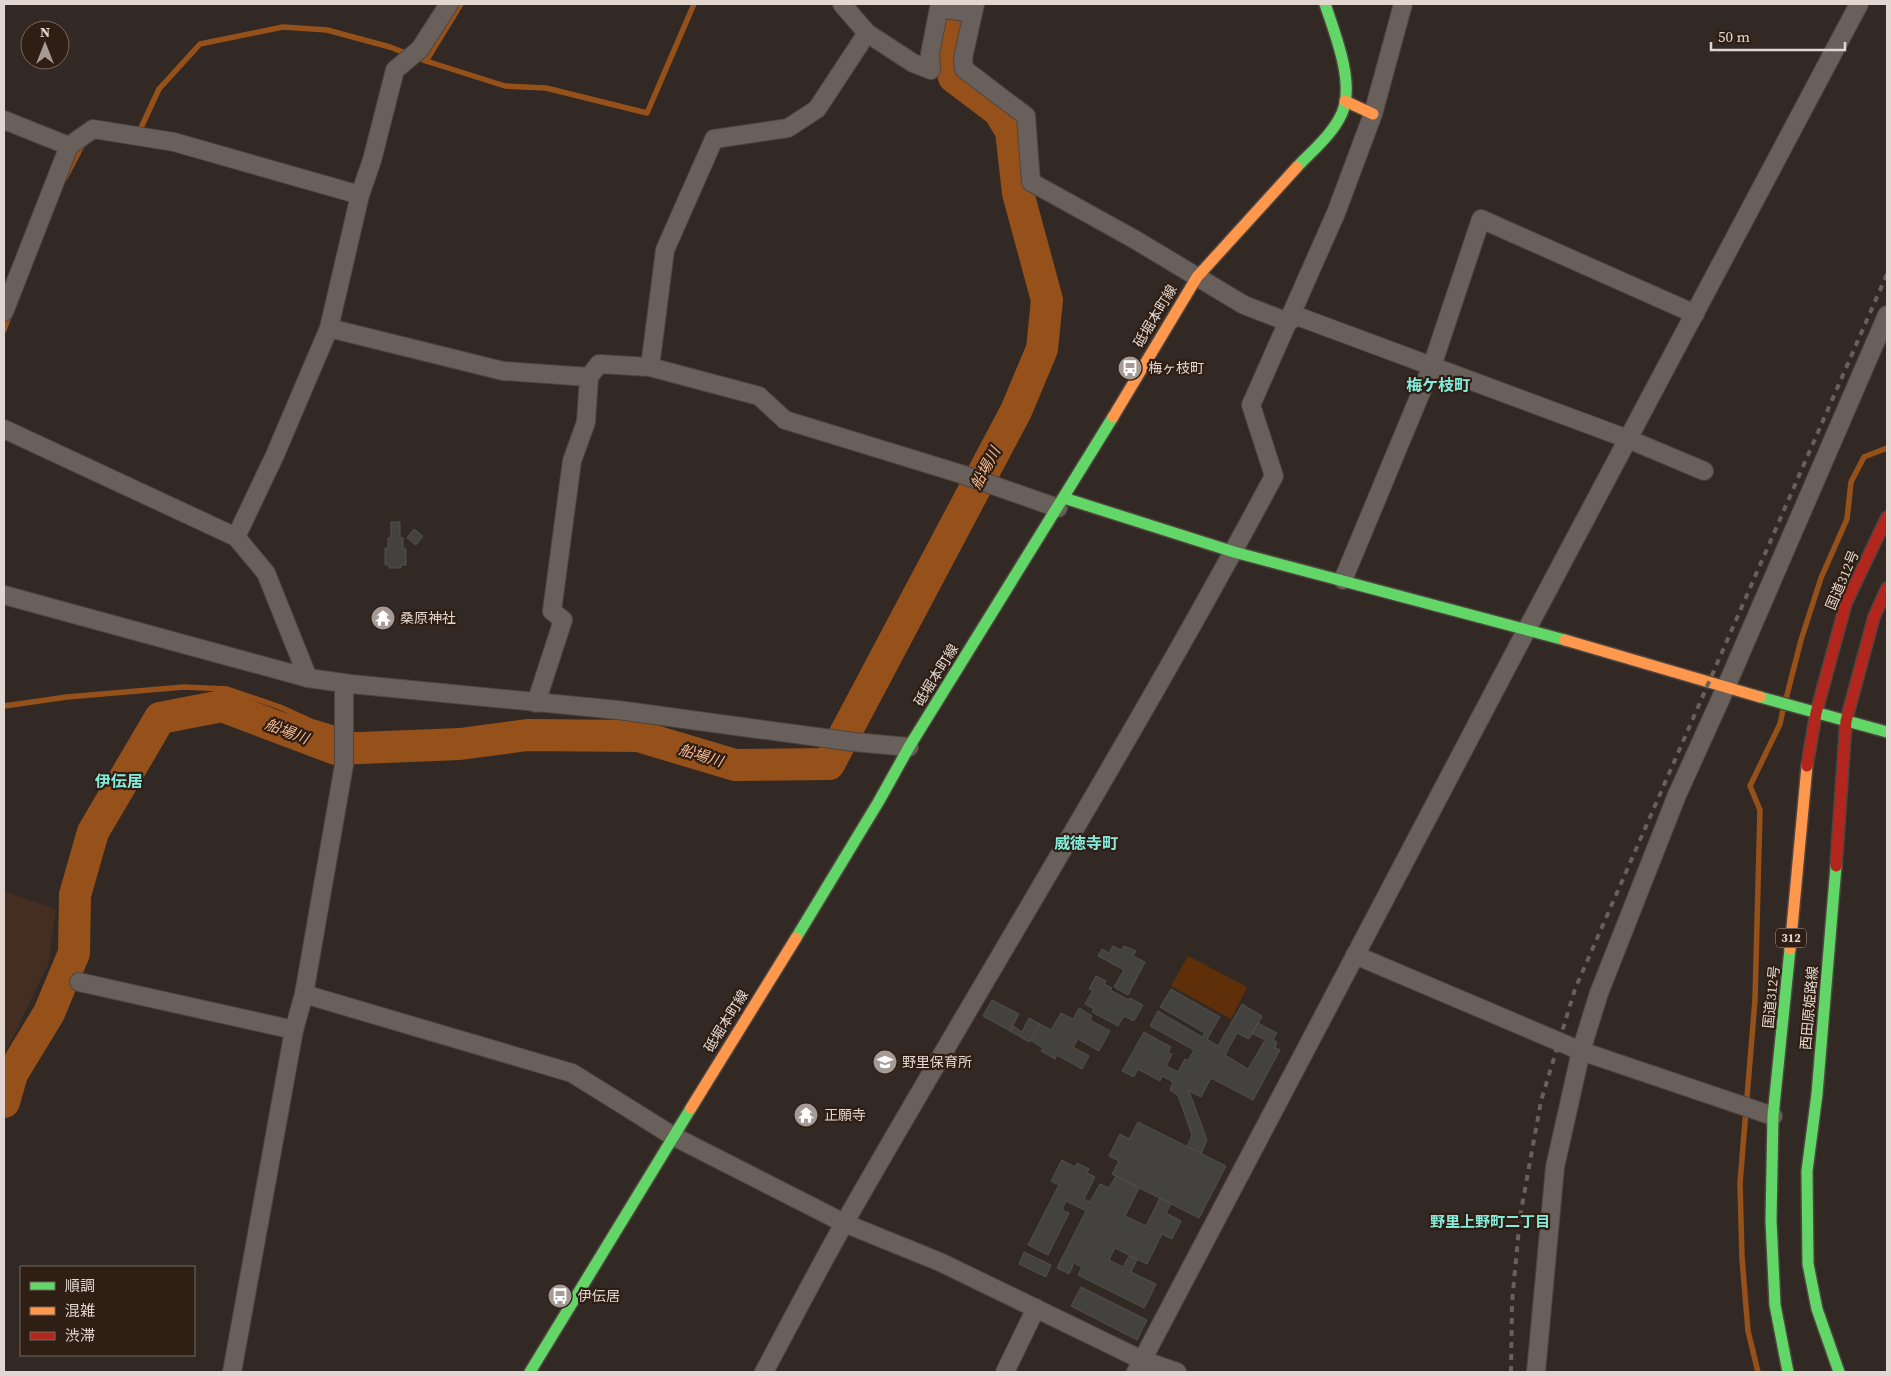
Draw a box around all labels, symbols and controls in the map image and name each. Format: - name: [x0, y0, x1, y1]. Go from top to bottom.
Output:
- north arrow: [20, 20, 70, 70]
- scale bar: [1711, 20, 1845, 52]
- text: N: [40, 22, 50, 42]
- text: 50 m: [1718, 26, 1750, 47]
- street label: 砥堀本町線: [1128, 281, 1182, 351]
- bus stop icon: 梅ヶ枝町: [1117, 355, 1143, 381]
- place label: 梅ヶ枝町: [1148, 358, 1204, 378]
- district label: 梅ケ枝町: [1406, 374, 1470, 396]
- water label: 船場川: [965, 441, 1006, 493]
- street label: 国道312号: [1820, 547, 1864, 613]
- temple icon: 桑原神社: [370, 605, 396, 631]
- place label: 桑原神社: [400, 608, 456, 628]
- street label: 砥堀本町線: [909, 640, 963, 710]
- water label: 船場川: [262, 713, 314, 750]
- water label: 船場川: [676, 738, 727, 772]
- district label: 伊伝居: [94, 770, 143, 792]
- district label: 威徳寺町: [1054, 832, 1118, 854]
- road number: 312: [1776, 928, 1806, 948]
- street label: 国道312号: [1758, 965, 1784, 1029]
- street label: 西田原姫路線: [1795, 965, 1823, 1051]
- street label: 砥堀本町線: [699, 986, 753, 1056]
- school or university icon: 野里保育所: [872, 1049, 898, 1075]
- place label: 野里保育所: [902, 1052, 972, 1072]
- temple icon: 正願寺: [793, 1102, 819, 1128]
- place label: 正願寺: [824, 1105, 866, 1125]
- district label: 野里上野町二丁目: [1430, 1211, 1550, 1232]
- legend: [20, 1266, 195, 1356]
- text: 順調: [65, 1275, 95, 1296]
- bus stop icon: 伊伝居: [547, 1283, 573, 1309]
- place label: 伊伝居: [578, 1286, 620, 1306]
- text: 混雑: [65, 1300, 95, 1321]
- text: 渋滞: [65, 1325, 95, 1346]

